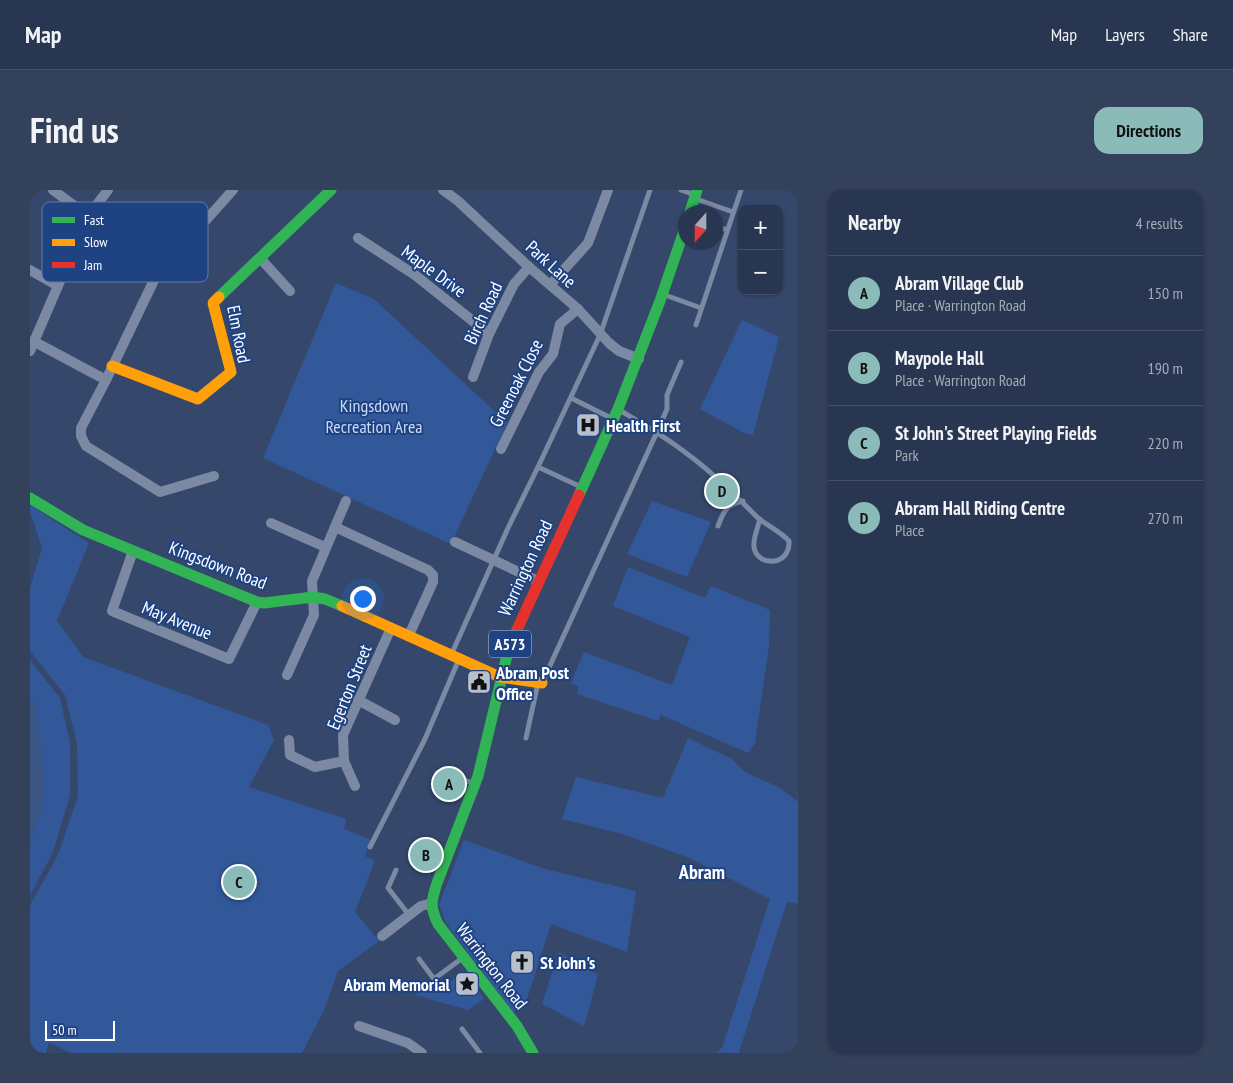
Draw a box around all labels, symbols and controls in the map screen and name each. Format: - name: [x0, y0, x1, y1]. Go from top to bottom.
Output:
- text: Map: [25, 19, 62, 50]
- text: Map: [1051, 23, 1077, 46]
- text: Layers: [1105, 23, 1145, 46]
- text: Share: [1173, 23, 1208, 46]
- text: Find us: [30, 107, 119, 153]
- button: Directions: [1094, 107, 1203, 154]
- legend: [42, 202, 208, 282]
- north arrow: [678, 205, 723, 250]
- map controls: [738, 205, 783, 295]
- button: +: [738, 205, 783, 250]
- text: Nearby: [848, 209, 901, 236]
- text: Fast: [84, 211, 104, 229]
- text: 4 results: [1136, 213, 1183, 233]
- text: Slow: [84, 233, 108, 251]
- street label: Park Lane: [521, 235, 581, 293]
- street label: Maple Drive: [397, 240, 471, 302]
- button: −: [738, 250, 783, 295]
- text: Jam: [83, 256, 102, 274]
- text: Abram Village Club: [895, 271, 1024, 295]
- street label: Birch Road: [459, 278, 507, 348]
- text: A: [860, 283, 868, 303]
- text: 150 m: [1148, 283, 1183, 303]
- text: Place · Warrington Road: [895, 295, 1026, 315]
- street label: Elm Road: [222, 303, 256, 365]
- street label: Greenoak Close: [484, 335, 548, 431]
- text: Maypole Hall: [895, 346, 984, 370]
- text: B: [860, 358, 868, 378]
- text: 190 m: [1148, 358, 1183, 378]
- text: Place · Warrington Road: [895, 370, 1026, 390]
- park label: Kingsdown Recreation Area: [325, 394, 423, 438]
- hospital icon: Health First: [575, 412, 601, 438]
- place label: Health First: [606, 414, 681, 437]
- text: St John's Street Playing Fields: [895, 421, 1097, 445]
- text: C: [860, 433, 868, 453]
- text: 220 m: [1148, 433, 1183, 453]
- text: Park: [895, 445, 919, 465]
- pin: D: [706, 472, 738, 510]
- text: Abram Hall Riding Centre: [895, 496, 1065, 520]
- text: D: [860, 508, 868, 528]
- text: 270 m: [1148, 508, 1183, 528]
- street label: Warrington Road: [493, 516, 557, 620]
- text: Place: [895, 520, 924, 540]
- street label: Kingsdown Road: [166, 536, 270, 594]
- your location: [350, 586, 376, 612]
- street label: May Avenue: [138, 596, 216, 644]
- road number: A573: [489, 630, 531, 658]
- street label: Egerton Street: [322, 641, 377, 733]
- place label: Abram Post Office: [495, 661, 570, 705]
- public building icon: Abram Post Office: [466, 669, 492, 695]
- pin: A: [433, 765, 465, 803]
- pin: B: [410, 836, 442, 874]
- district label: Abram: [678, 859, 725, 885]
- pin: C: [223, 863, 255, 901]
- street label: Warrington Road: [451, 918, 533, 1014]
- church icon: St John's: [509, 949, 535, 975]
- place label: St John's: [540, 951, 595, 974]
- place icon: Abram Memorial: [454, 971, 480, 997]
- place label: Abram Memorial: [343, 973, 451, 996]
- scale bar: [45, 1018, 115, 1041]
- text: 50 m: [52, 1021, 77, 1039]

